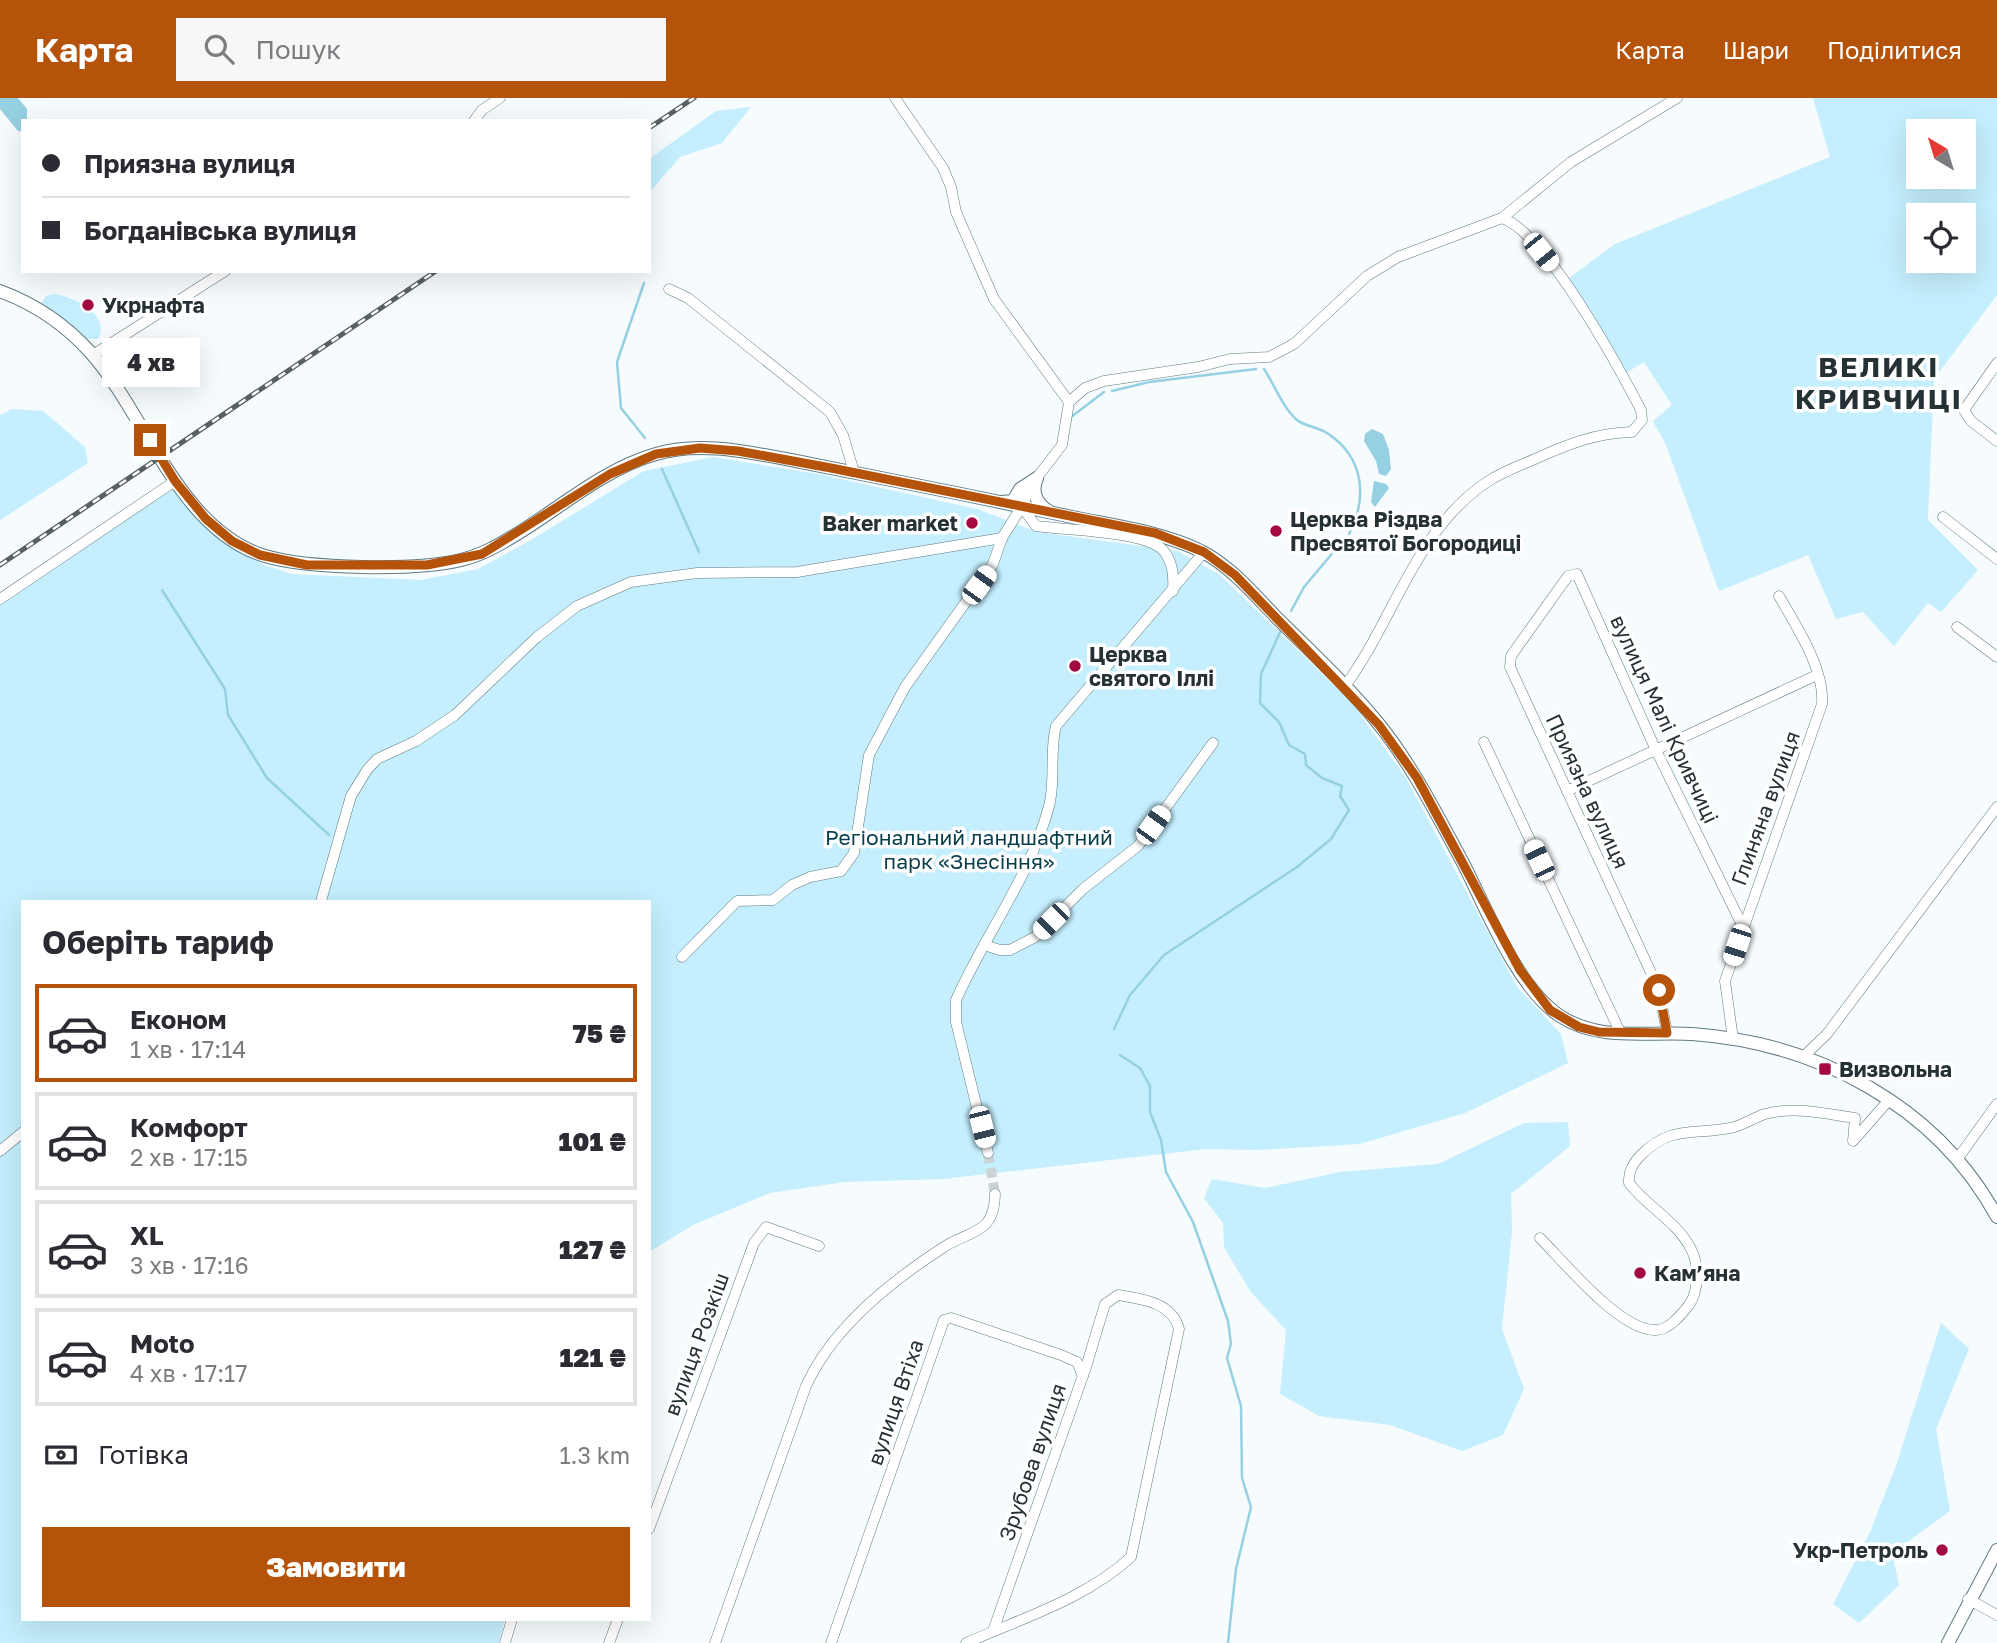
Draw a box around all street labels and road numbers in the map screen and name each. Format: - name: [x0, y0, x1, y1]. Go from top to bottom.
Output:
- street label: вулиця Малі Кривчиці: [1605, 611, 1725, 827]
- street label: Приязна вулиця: [1541, 710, 1635, 872]
- street label: Глиняна вулиця: [1725, 727, 1805, 889]
- street label: вулиця Розкіш: [658, 1269, 734, 1419]
- street label: вулиця Втіха: [861, 1336, 929, 1468]
- street label: Зрубова вулиця: [993, 1380, 1071, 1544]

